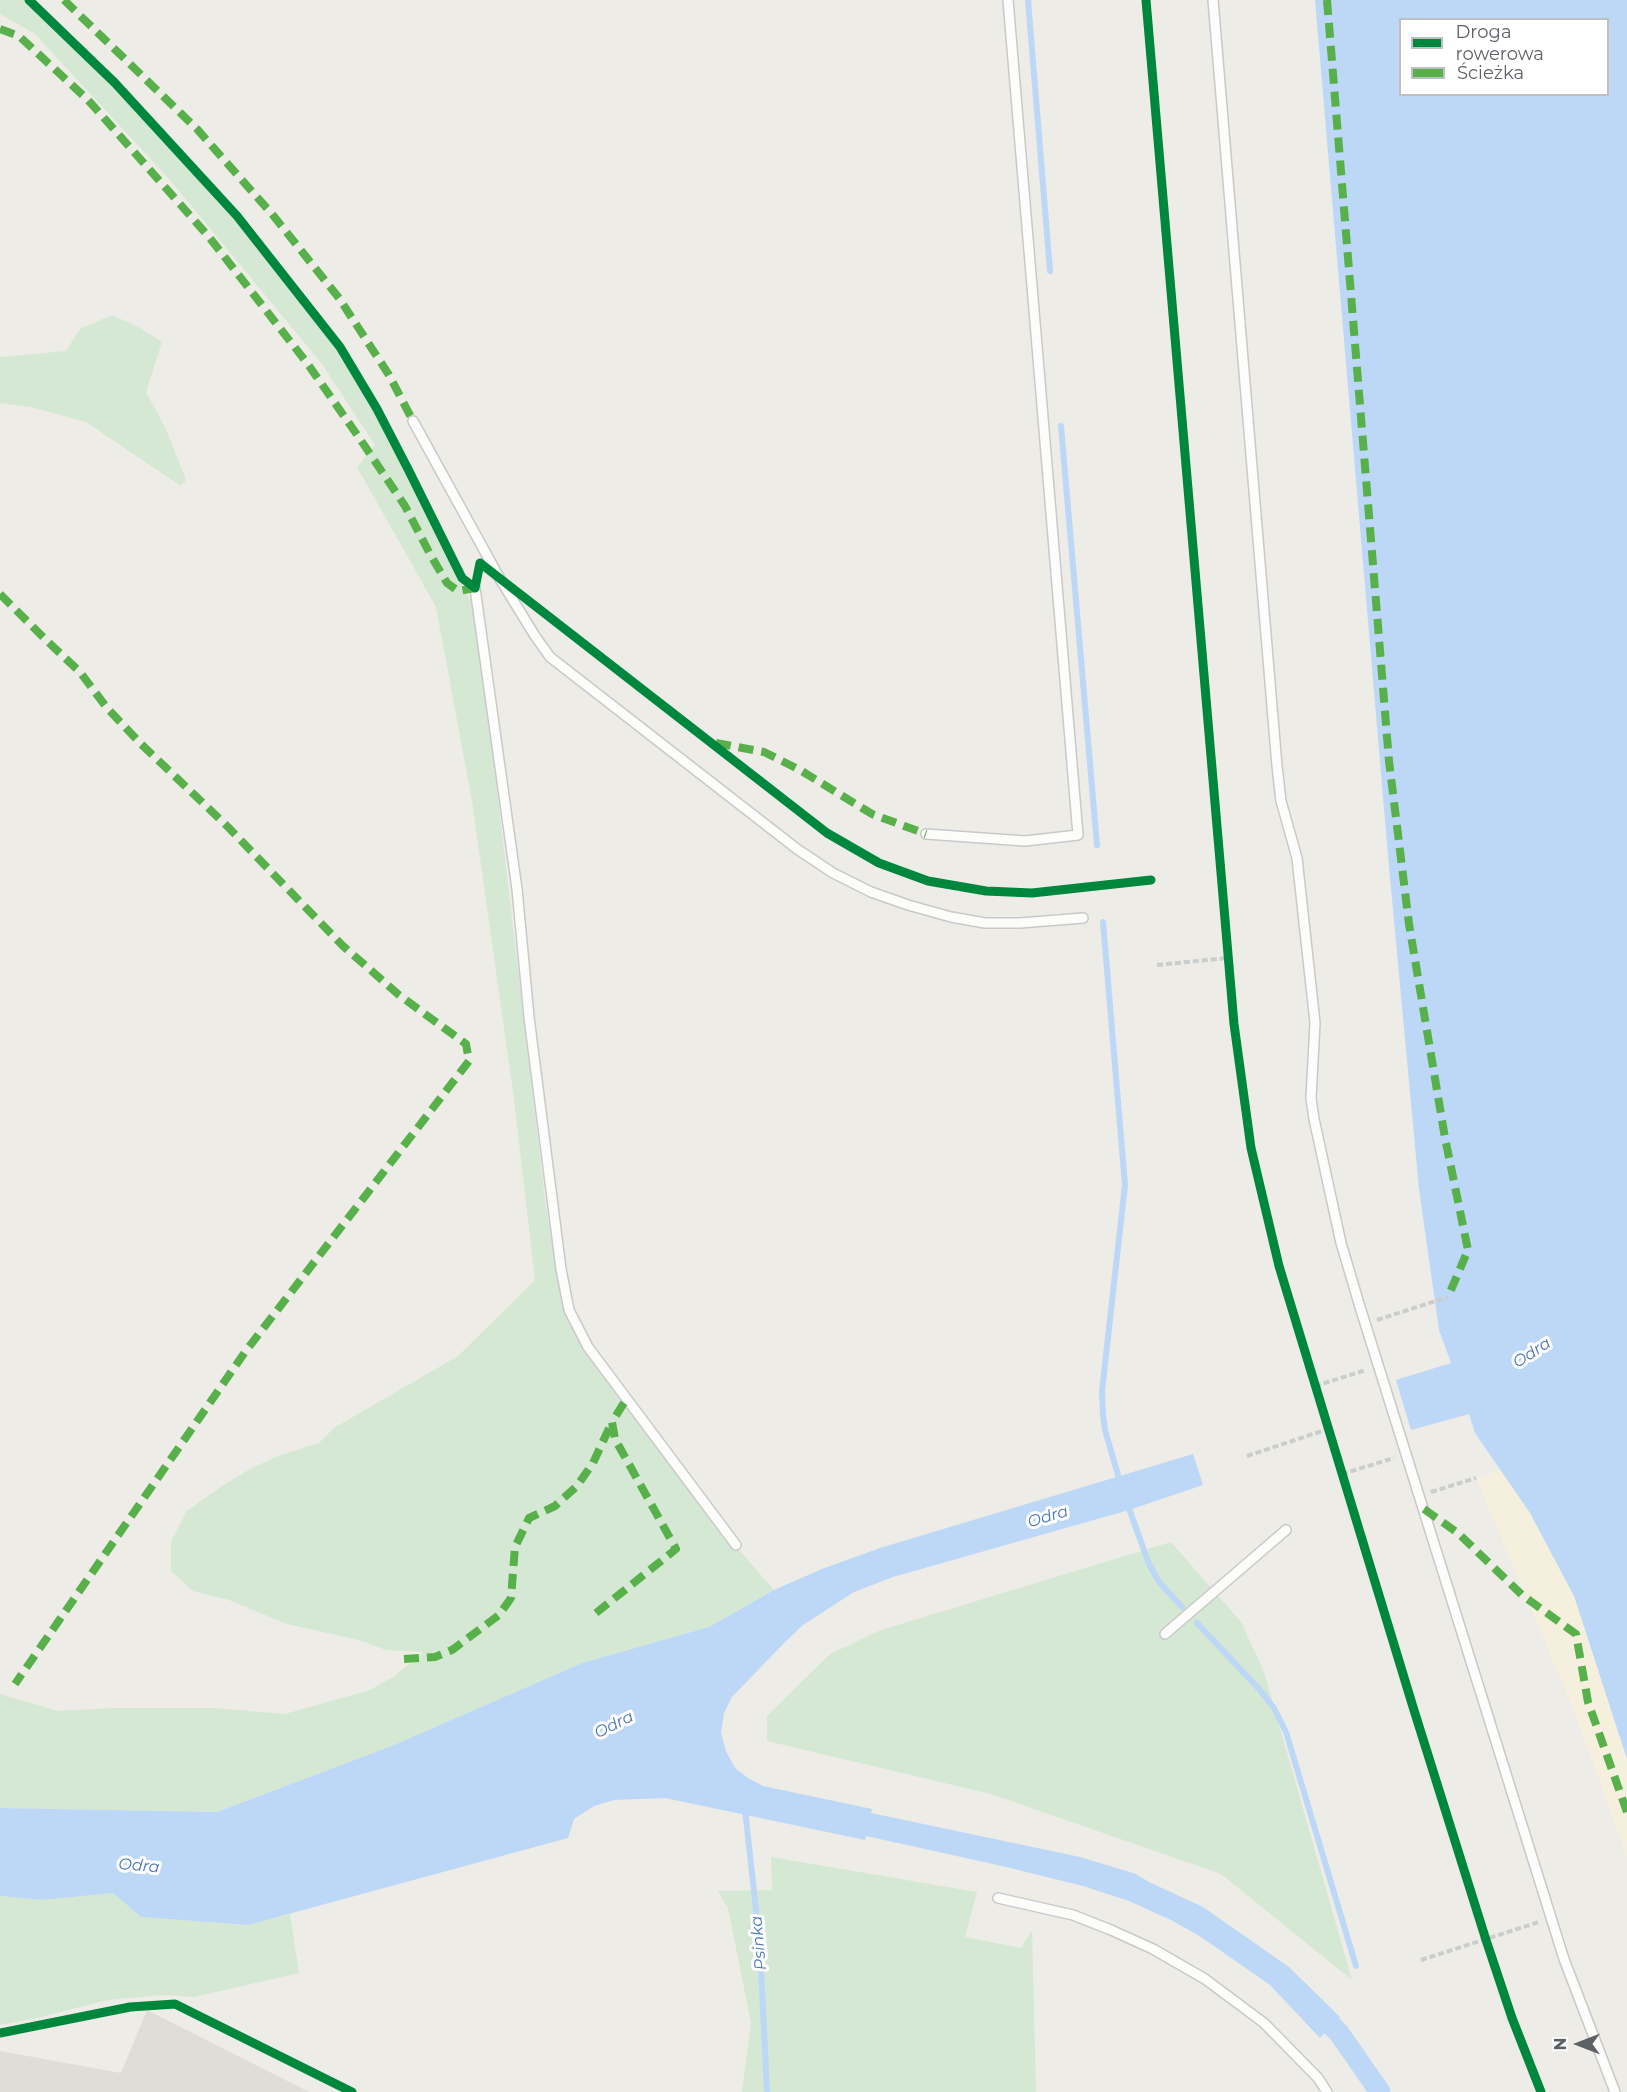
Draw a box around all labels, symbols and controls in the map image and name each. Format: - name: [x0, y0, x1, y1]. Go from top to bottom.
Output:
- legend: [1399, 18, 1609, 96]
- text: Droga rowerowa: [1455, 21, 1544, 65]
- text: Ścieżka: [1457, 62, 1524, 84]
- water label: Odra: [1509, 1334, 1555, 1372]
- water label: Odra: [1025, 1502, 1071, 1532]
- water label: Odra: [591, 1707, 637, 1743]
- water label: Odra: [118, 1855, 160, 1877]
- water label: Psinka: [747, 1915, 771, 1971]
- north arrow: [1549, 2014, 1609, 2074]
- text: N: [1551, 2038, 1570, 2050]

